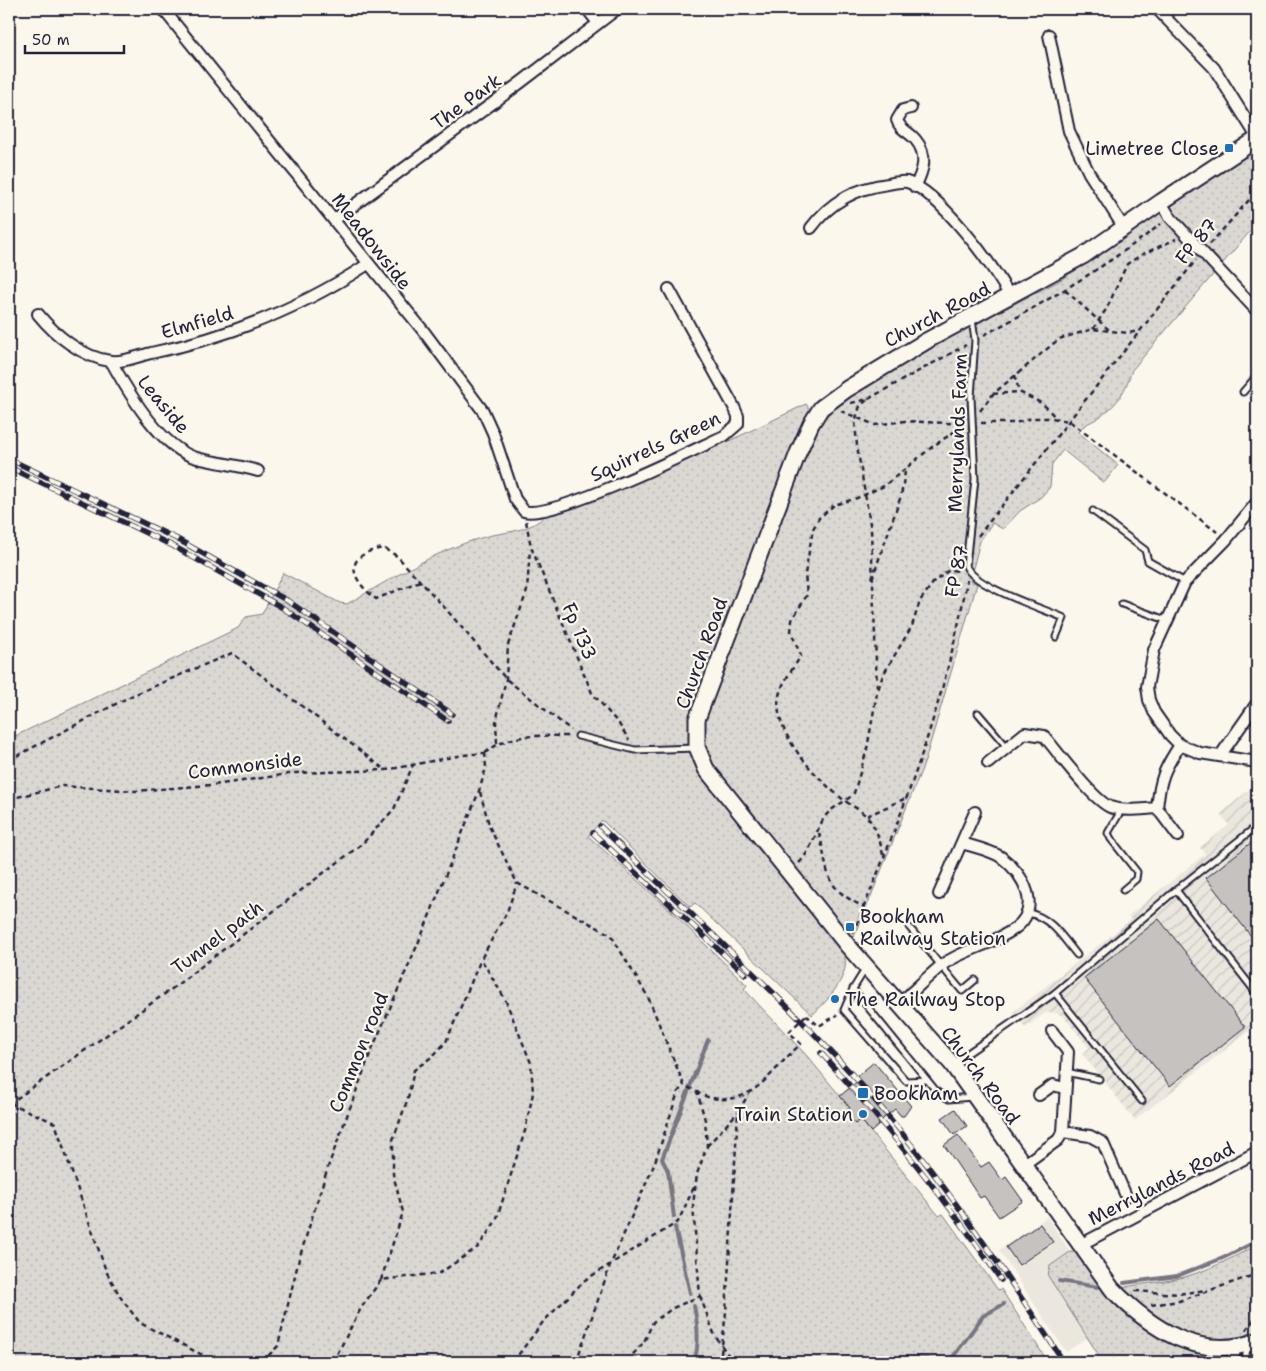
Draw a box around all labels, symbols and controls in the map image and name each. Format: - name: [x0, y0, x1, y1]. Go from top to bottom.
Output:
- scale bar: [25, 22, 124, 54]
- text: 50 m: [32, 30, 70, 50]
- street label: The Park: [426, 68, 506, 135]
- place label: Limetree Close: [1085, 136, 1219, 161]
- marker: Limetree Close: [1223, 142, 1235, 154]
- street label: Meadowside: [326, 188, 417, 295]
- street label: FP 87: [1170, 213, 1223, 270]
- street label: Church Road: [880, 276, 995, 353]
- street label: Elmfield: [158, 300, 236, 345]
- street label: Merrylands Farm: [942, 353, 973, 513]
- street label: Leaside: [132, 370, 195, 439]
- street label: Squirrels Green: [586, 405, 724, 488]
- street label: FP 87: [939, 543, 974, 600]
- street label: Church Road: [670, 594, 733, 712]
- street label: Fp 133: [556, 599, 603, 664]
- street label: Commonside: [186, 746, 304, 785]
- street label: Tunnel path: [166, 895, 268, 980]
- place label: Bookham Railway Station: [860, 904, 1006, 951]
- marker: Bookham Railway Station: [844, 921, 856, 933]
- place label: The Railway Stop: [845, 987, 1005, 1012]
- street label: Common road: [323, 988, 394, 1116]
- marker: The Railway Stop: [829, 993, 841, 1005]
- street label: Church Road: [935, 1021, 1026, 1130]
- place label: Bookham: [874, 1081, 958, 1106]
- marker: Bookham: [856, 1086, 870, 1100]
- place label: Train Station: [734, 1102, 853, 1127]
- marker: Train Station: [857, 1108, 869, 1120]
- street label: Merrylands Road: [1084, 1136, 1239, 1231]

